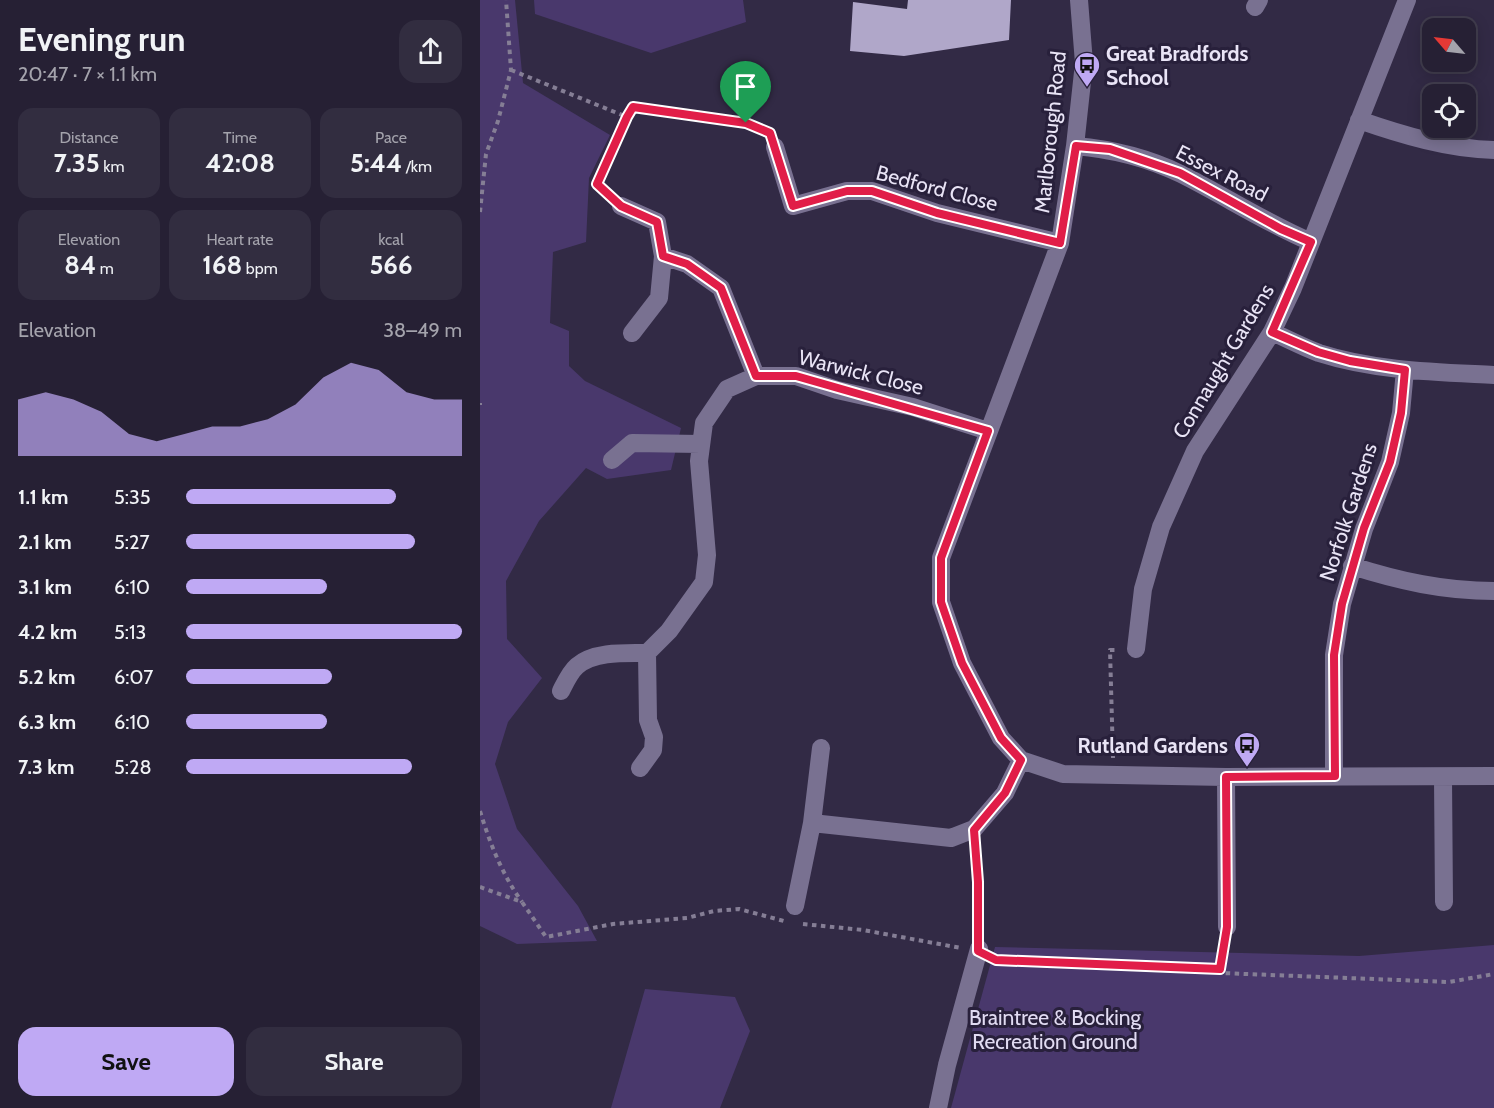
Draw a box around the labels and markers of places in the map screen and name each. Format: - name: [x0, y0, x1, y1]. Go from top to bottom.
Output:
- place label: Great Bradfords School: [1106, 41, 1249, 90]
- bus stop icon: Great Bradfords School: [1072, 50, 1102, 88]
- pin: [720, 61, 771, 123]
- bus stop icon: Rutland Gardens: [1232, 730, 1262, 768]
- place label: Rutland Gardens: [1078, 733, 1228, 758]

